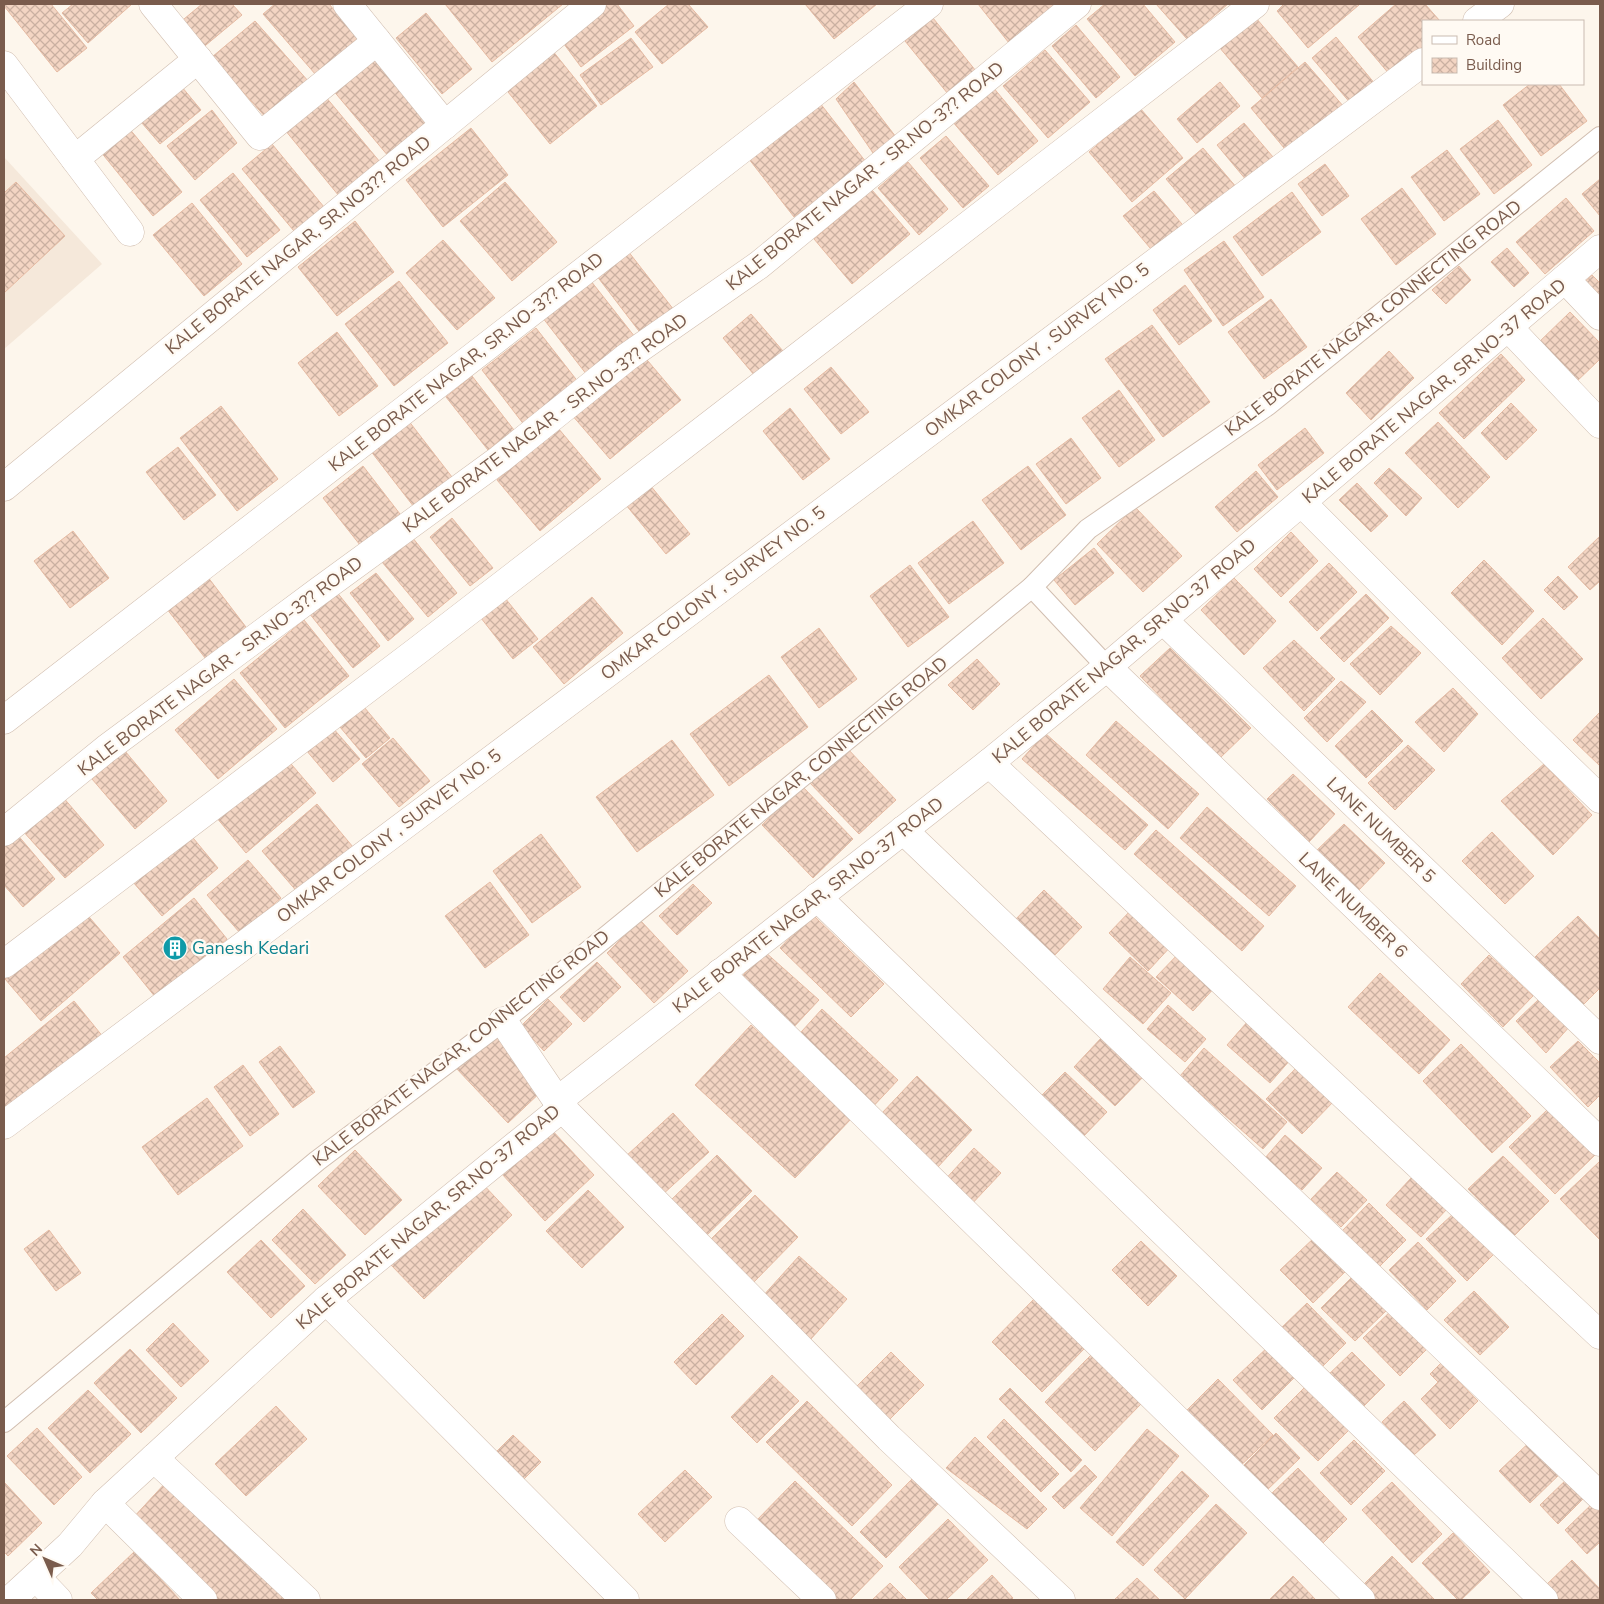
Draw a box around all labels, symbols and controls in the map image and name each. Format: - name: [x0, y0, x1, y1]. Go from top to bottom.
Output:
- legend: [1422, 20, 1584, 85]
- text: Road: [1466, 30, 1501, 50]
- text: Building: [1466, 55, 1522, 75]
- street label: KALE BORATE NAGAR - SR.NO-3?? ROAD: [721, 56, 1009, 296]
- street label: KALE BORATE NAGAR, SR.NO3?? ROAD: [160, 130, 436, 360]
- street label: KALE BORATE NAGAR, CONNECTING ROAD: [1220, 194, 1526, 442]
- street label: KALE BORATE NAGAR, SR.NO-3?? ROAD: [323, 247, 609, 477]
- street label: OMKAR COLONY , SURVEY NO. 5: [920, 257, 1154, 443]
- street label: KALE BORATE NAGAR, SR.NO-37 ROAD: [1297, 273, 1571, 509]
- street label: KALE BORATE NAGAR - SR.NO-3?? ROAD: [398, 308, 692, 538]
- street label: OMKAR COLONY , SURVEY NO. 5: [596, 500, 830, 686]
- street label: KALE BORATE NAGAR, SR.NO-37 ROAD: [987, 533, 1261, 769]
- street label: KALE BORATE NAGAR - SR.NO-3?? ROAD: [73, 551, 367, 781]
- street label: KALE BORATE NAGAR, CONNECTING ROAD: [649, 651, 953, 903]
- street label: OMKAR COLONY , SURVEY NO. 5: [272, 743, 506, 929]
- street label: LANE NUMBER 5: [1321, 772, 1441, 888]
- street label: KALE BORATE NAGAR, SR.NO-37 ROAD: [667, 792, 949, 1018]
- street label: LANE NUMBER 6: [1293, 847, 1413, 963]
- street label: KALE BORATE NAGAR, CONNECTING ROAD: [308, 924, 614, 1172]
- building icon: Ganesh Kedari: [162, 935, 188, 961]
- place label: Ganesh Kedari: [192, 936, 309, 960]
- street label: KALE BORATE NAGAR, SR.NO-37 ROAD: [291, 1099, 565, 1335]
- north arrow: [20, 1534, 70, 1584]
- text: N: [26, 1540, 47, 1561]

